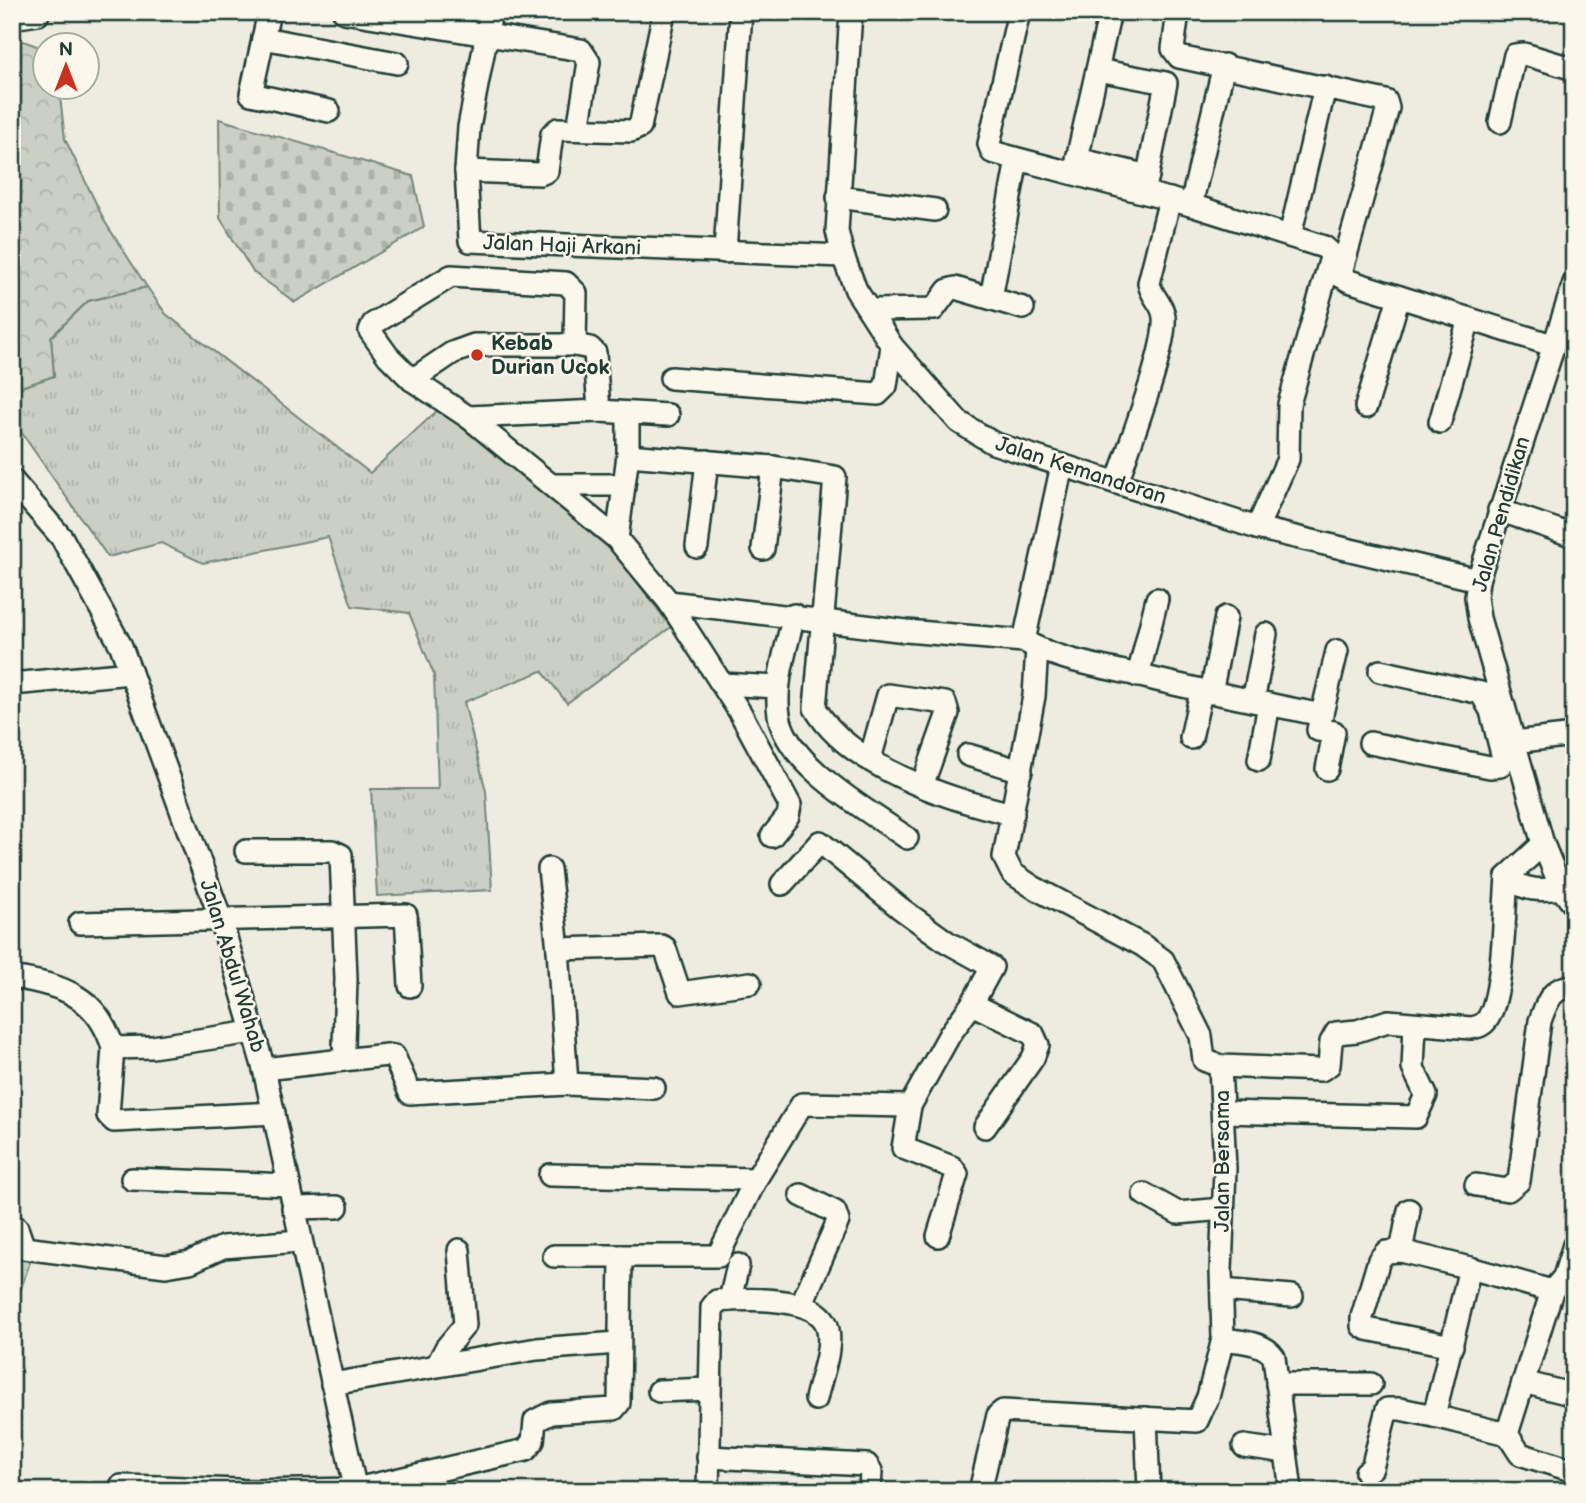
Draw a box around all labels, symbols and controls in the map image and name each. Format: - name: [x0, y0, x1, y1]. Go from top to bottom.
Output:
- north arrow: [32, 32, 102, 102]
- text: N: [59, 39, 73, 62]
- street label: Jalan Haji Arkani: [483, 230, 641, 261]
- place label: Kebab Durian Ucok: [491, 331, 610, 380]
- marker: Kebab Durian Ucok: [469, 347, 485, 363]
- street label: Jalan Kemandoran: [992, 431, 1169, 510]
- street label: Jalan Pendidikan: [1467, 434, 1536, 595]
- street label: Jalan Abdul Wahab: [194, 877, 271, 1056]
- street label: Jalan Bersama: [1210, 1090, 1235, 1232]

